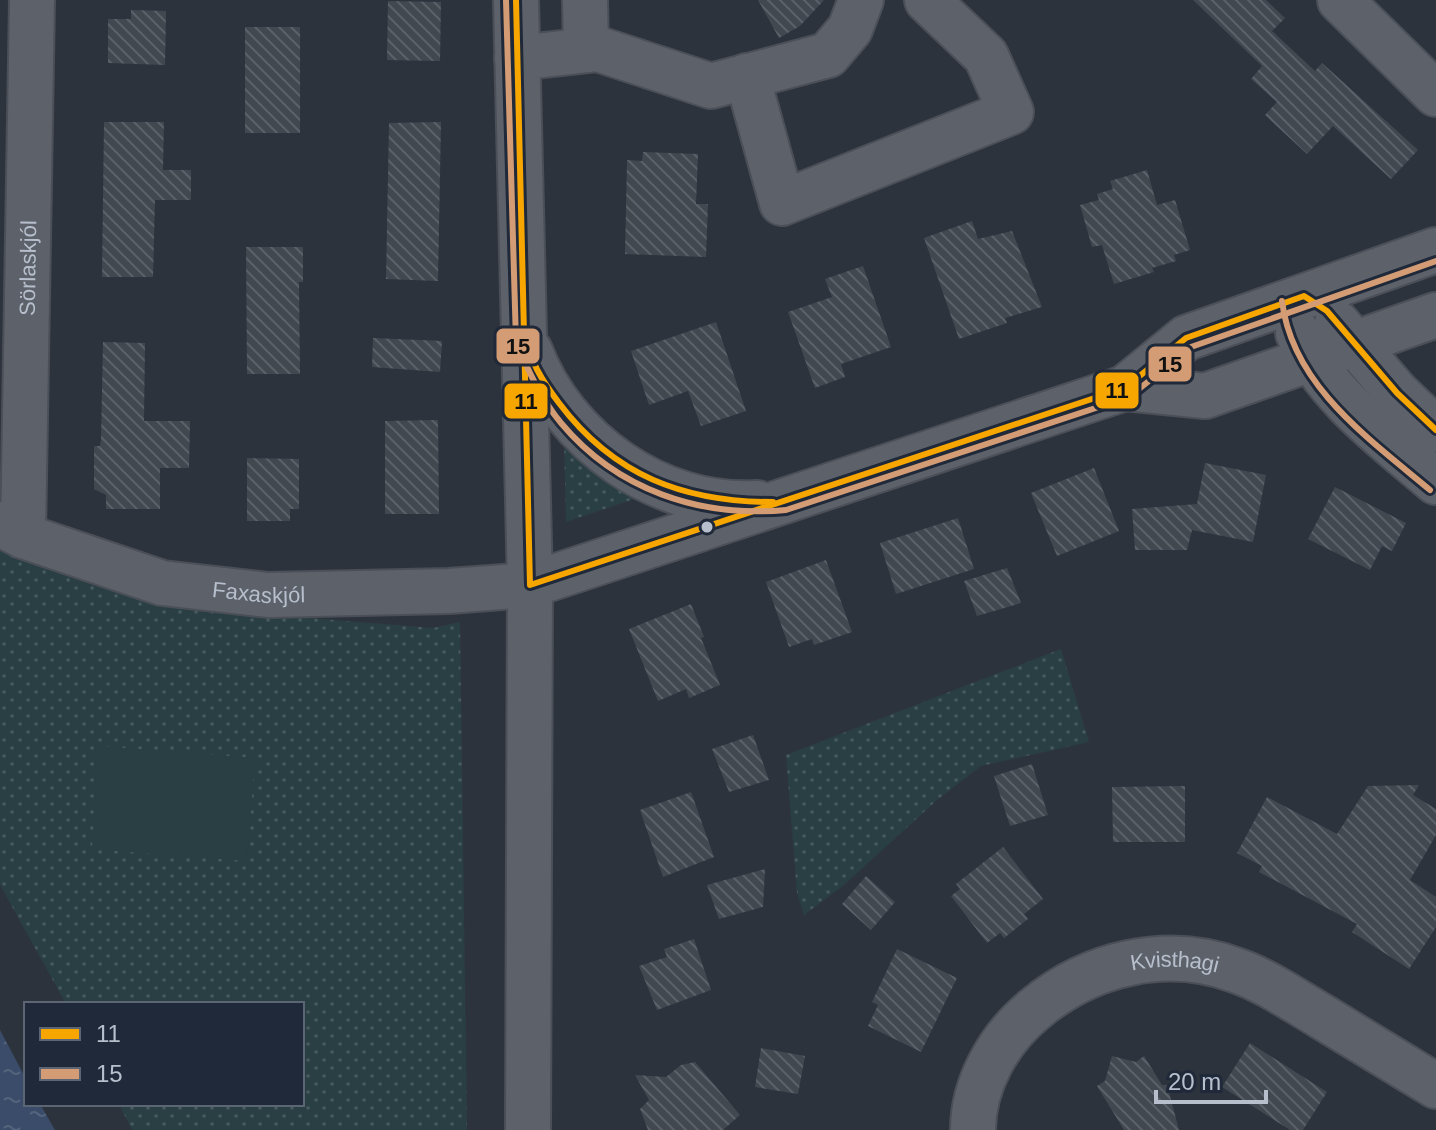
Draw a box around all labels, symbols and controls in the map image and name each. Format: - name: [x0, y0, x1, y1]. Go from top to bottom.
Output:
- street label: Sörlaskjól: [15, 220, 41, 316]
- line badge: 15: [495, 327, 541, 365]
- text: 15: [506, 334, 530, 359]
- line badge: 15: [1147, 345, 1193, 383]
- text: 15: [1158, 352, 1182, 377]
- line badge: 11: [1094, 371, 1140, 410]
- text: 11: [1105, 378, 1129, 403]
- line badge: 11: [503, 382, 549, 420]
- text: 11: [514, 389, 538, 414]
- unlabelled marker: [699, 519, 715, 535]
- street label: Faxaskjól: [211, 577, 305, 608]
- street label: Kvisthagi: [1128, 947, 1222, 978]
- legend: [24, 1002, 304, 1106]
- text: 11: [96, 1020, 121, 1047]
- scale bar: [1156, 1054, 1266, 1104]
- text: 15: [96, 1060, 123, 1087]
- text: 20 m: [1168, 1068, 1221, 1095]

